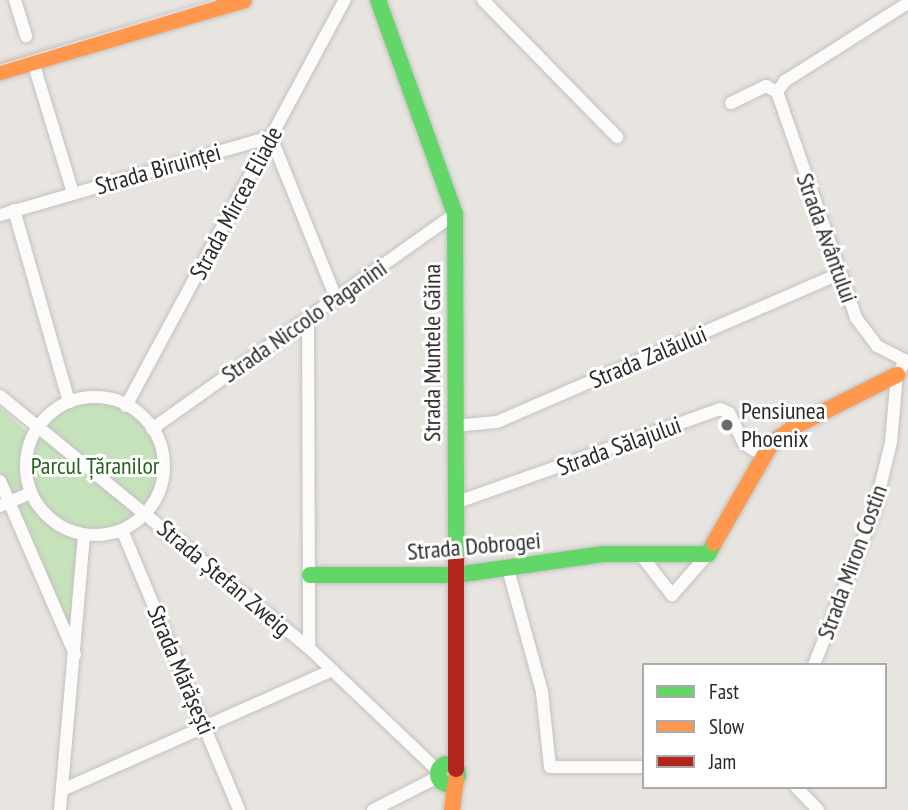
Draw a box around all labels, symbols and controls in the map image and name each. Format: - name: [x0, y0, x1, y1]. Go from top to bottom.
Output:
- street label: Strada Mircea Eliade: [184, 122, 288, 284]
- street label: Strada Biruinței: [92, 137, 224, 201]
- street label: Strada Avântului: [790, 169, 864, 307]
- street label: Strada Niccolo Paganini: [216, 253, 392, 389]
- street label: Strada Muntele Găina: [418, 264, 446, 442]
- street label: Strada Zalăului: [585, 319, 711, 395]
- place label: Pensiunea Phoenix: [741, 397, 825, 453]
- street label: Strada Sălajului: [553, 410, 685, 482]
- marker: Pensiunea Phoenix: [719, 417, 735, 433]
- park label: Parcul Țăranilor: [30, 452, 160, 480]
- street label: Strada Miron Costin: [811, 481, 893, 643]
- street label: Strada Ștefan Zweig: [151, 514, 297, 642]
- street label: Strada Dobrogei: [406, 526, 542, 566]
- street label: Strada Mărășești: [141, 601, 221, 739]
- legend: [642, 663, 887, 789]
- text: Fast: [709, 678, 739, 705]
- text: Slow: [709, 713, 744, 740]
- text: Jam: [709, 748, 736, 775]

